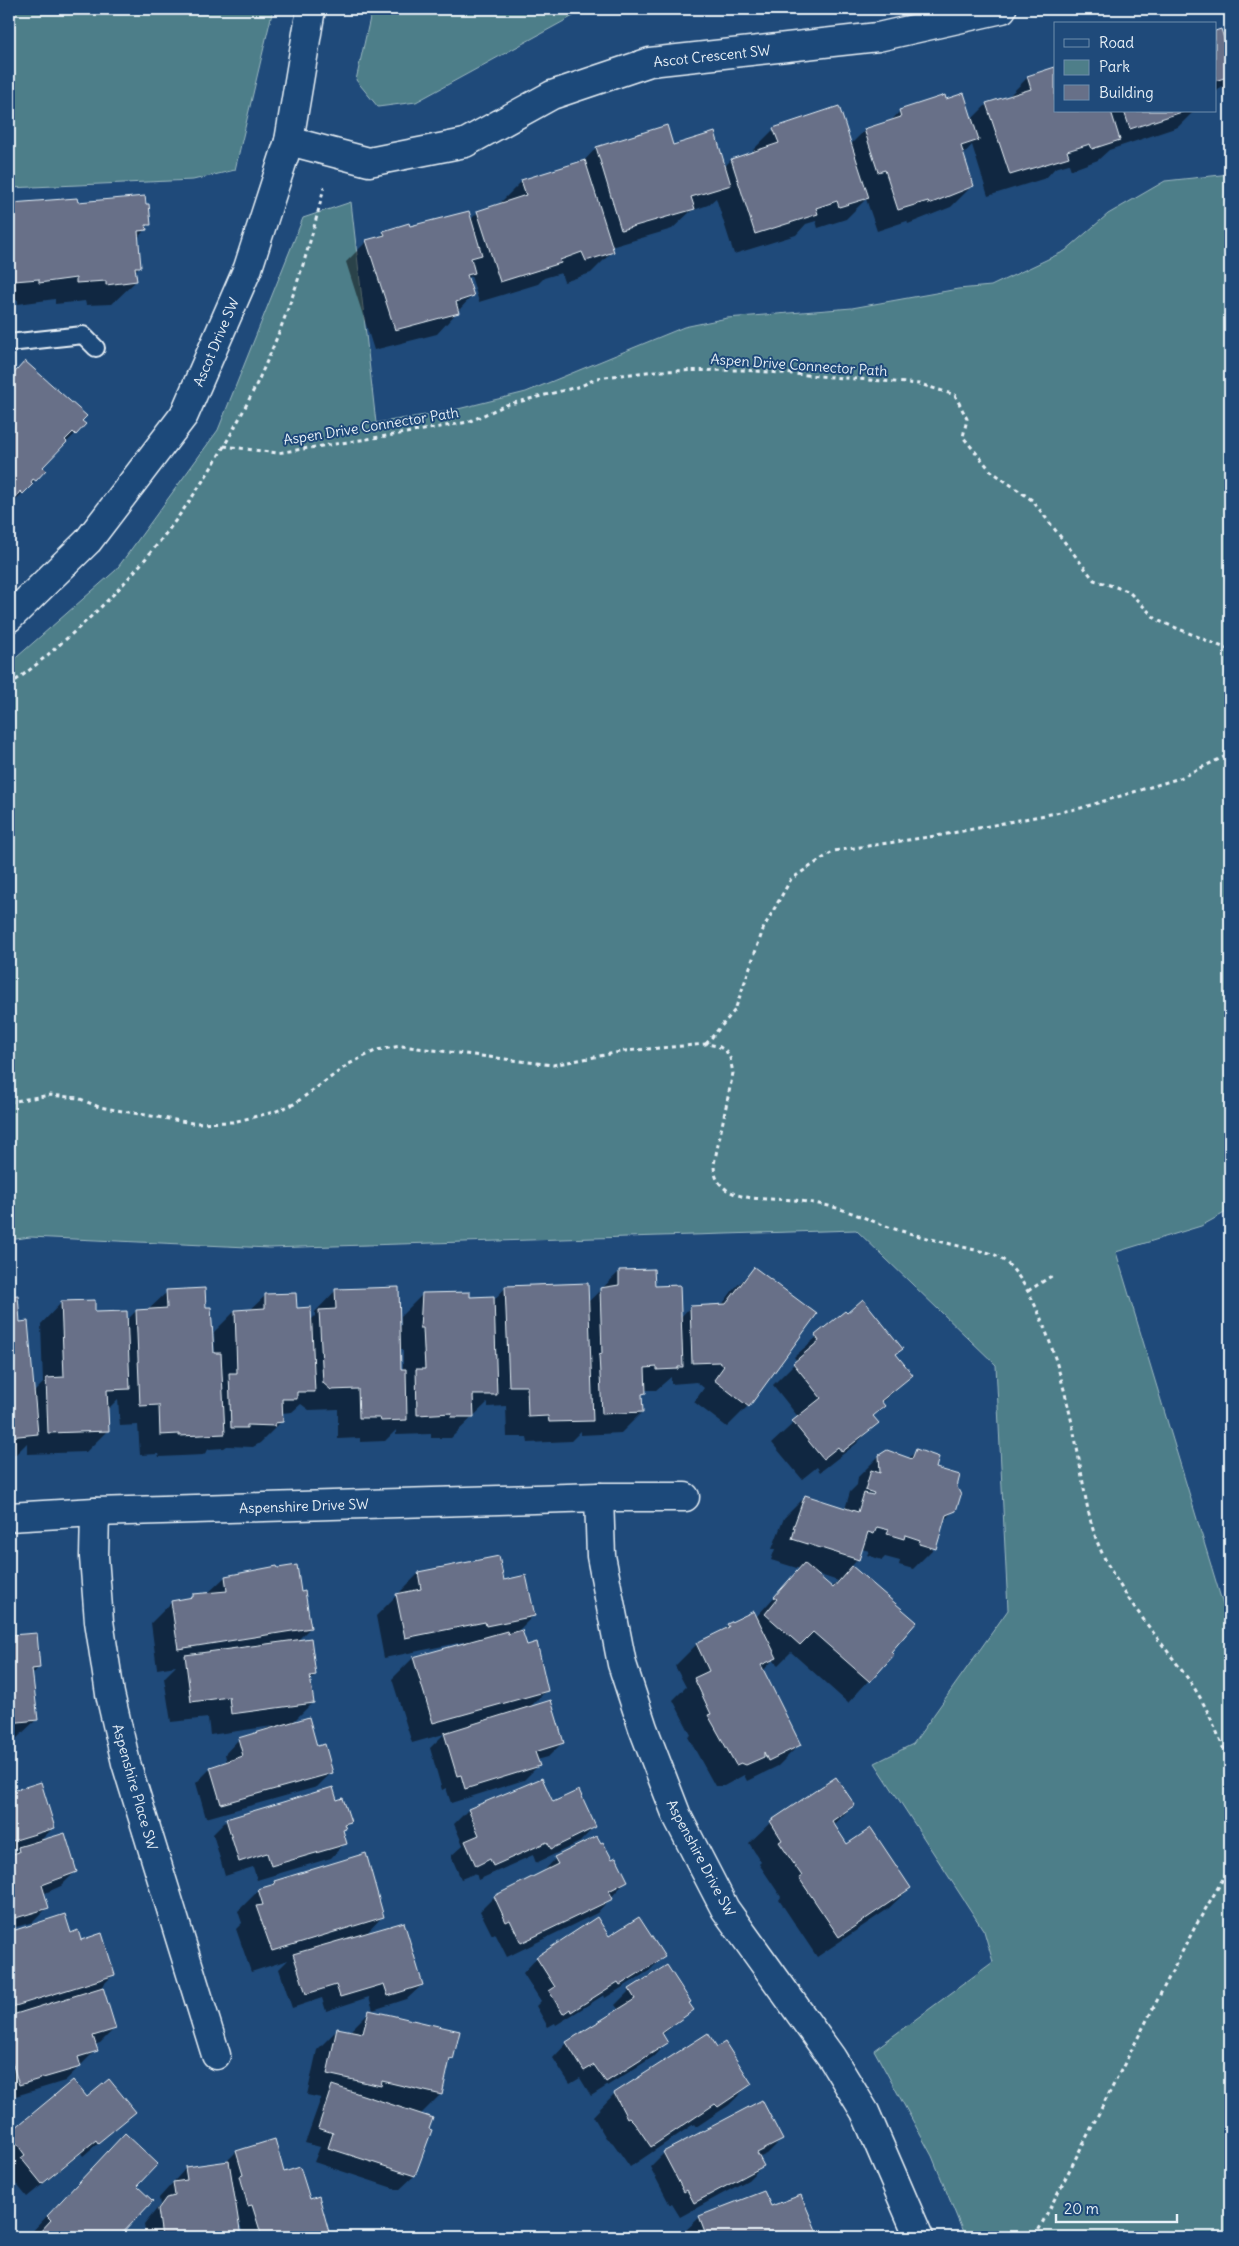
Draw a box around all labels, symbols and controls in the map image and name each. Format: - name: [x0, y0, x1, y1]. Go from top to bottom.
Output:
- legend: [1054, 22, 1216, 112]
- text: Road: [1099, 33, 1134, 52]
- street label: Ascot Crescent SW: [653, 41, 772, 71]
- text: Park: [1099, 57, 1130, 76]
- text: Building: [1099, 83, 1154, 102]
- street label: Ascot Drive SW: [189, 294, 243, 389]
- street label: Aspen Drive Connector Path: [710, 350, 888, 380]
- street label: Aspen Drive Connector Path: [282, 403, 460, 449]
- street label: Aspenshire Drive SW: [239, 1495, 369, 1517]
- street label: Aspenshire Place SW: [108, 1722, 162, 1852]
- street label: Aspenshire Drive SW: [663, 1797, 740, 1920]
- scale bar: [1056, 2191, 1178, 2223]
- text: 20 m: [1064, 2199, 1099, 2218]

